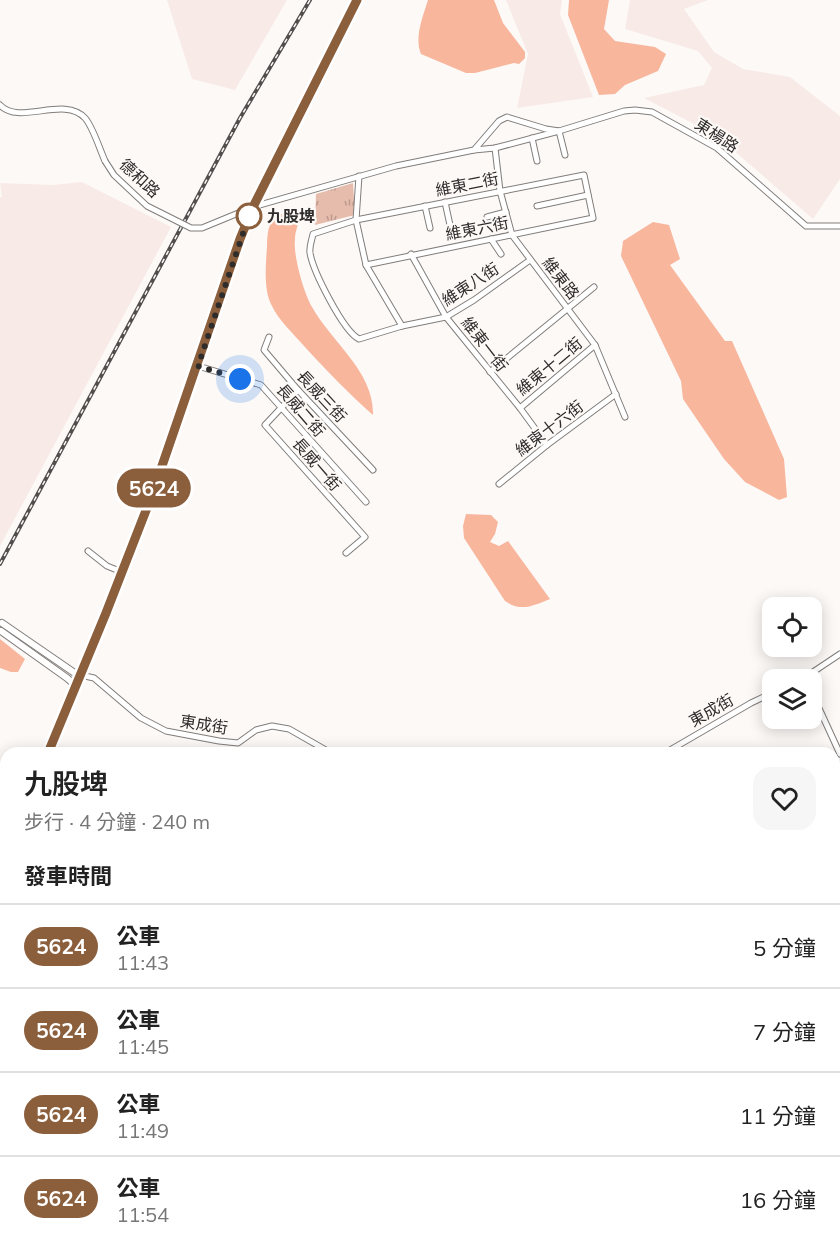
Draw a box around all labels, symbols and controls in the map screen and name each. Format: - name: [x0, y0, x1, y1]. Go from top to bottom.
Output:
- street label: 東楊路: [691, 114, 743, 156]
- street label: 德和路: [116, 154, 164, 202]
- street label: 維東二街: [434, 168, 500, 200]
- marker: 九股埤: [236, 203, 262, 229]
- place label: 九股埤: [267, 206, 315, 226]
- street label: 維東六街: [444, 212, 510, 244]
- street label: 維東路: [538, 253, 584, 303]
- street label: 維東八街: [438, 258, 502, 310]
- street label: 維東一街: [457, 313, 513, 375]
- street label: 維東十二街: [512, 333, 586, 399]
- your location: [225, 364, 255, 394]
- street label: 長威三街: [293, 366, 351, 426]
- street label: 長威二街: [272, 379, 330, 441]
- street label: 維東十六街: [511, 396, 587, 460]
- street label: 長威一街: [288, 433, 346, 495]
- line badge: 5624: [112, 468, 196, 508]
- text: 5624: [129, 475, 179, 501]
- map controls: [762, 597, 822, 729]
- button: locate: [762, 597, 822, 657]
- button: layers: [762, 669, 822, 729]
- street label: 東成街: [685, 689, 737, 731]
- street label: 東成街: [179, 710, 229, 738]
- text: 九股埤: [24, 766, 108, 801]
- button: heart: [753, 767, 816, 830]
- text: 步行 · 4 分鐘 · 240 m: [24, 809, 210, 834]
- text: 發車時間: [24, 862, 112, 890]
- text: 公車: [116, 922, 160, 950]
- text: 5624: [36, 933, 86, 959]
- text: 5 分鐘: [753, 934, 816, 962]
- text: 11:43: [116, 950, 169, 975]
- text: 公車: [116, 1006, 160, 1034]
- text: 5624: [36, 1017, 86, 1043]
- text: 7 分鐘: [753, 1018, 816, 1046]
- text: 11:45: [116, 1034, 169, 1059]
- text: 公車: [116, 1090, 160, 1118]
- text: 5624: [36, 1101, 86, 1127]
- text: 11 分鐘: [740, 1102, 816, 1130]
- text: 11:49: [116, 1118, 169, 1143]
- text: 公車: [116, 1174, 160, 1202]
- text: 5624: [36, 1185, 86, 1211]
- text: 16 分鐘: [740, 1186, 816, 1214]
- text: 11:54: [116, 1202, 169, 1227]

